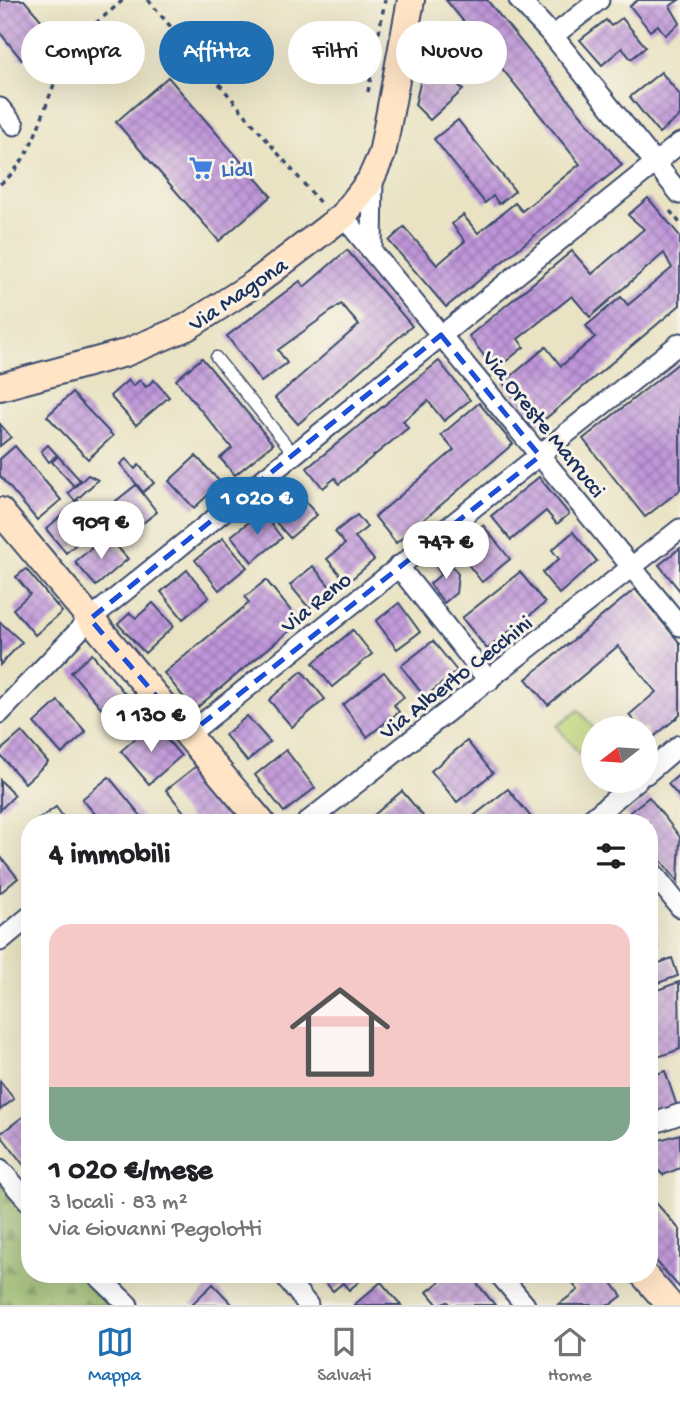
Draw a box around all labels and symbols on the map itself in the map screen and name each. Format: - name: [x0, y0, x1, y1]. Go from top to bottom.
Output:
- supermarket icon: Lidl: [187, 154, 215, 182]
- place label: Lidl: [221, 158, 253, 185]
- street label: Via Magona: [184, 252, 295, 339]
- street label: Via Oreste Marrucci: [474, 345, 610, 504]
- pin: 1 020 €: [192, 477, 322, 537]
- pin: 909 €: [52, 502, 150, 561]
- pin: 747 €: [397, 522, 495, 581]
- street label: Via Reno: [276, 567, 358, 641]
- street label: Via Alberto Cecchini: [374, 611, 539, 748]
- pin: 1 130 €: [86, 694, 216, 754]
- north arrow: [581, 716, 658, 793]

